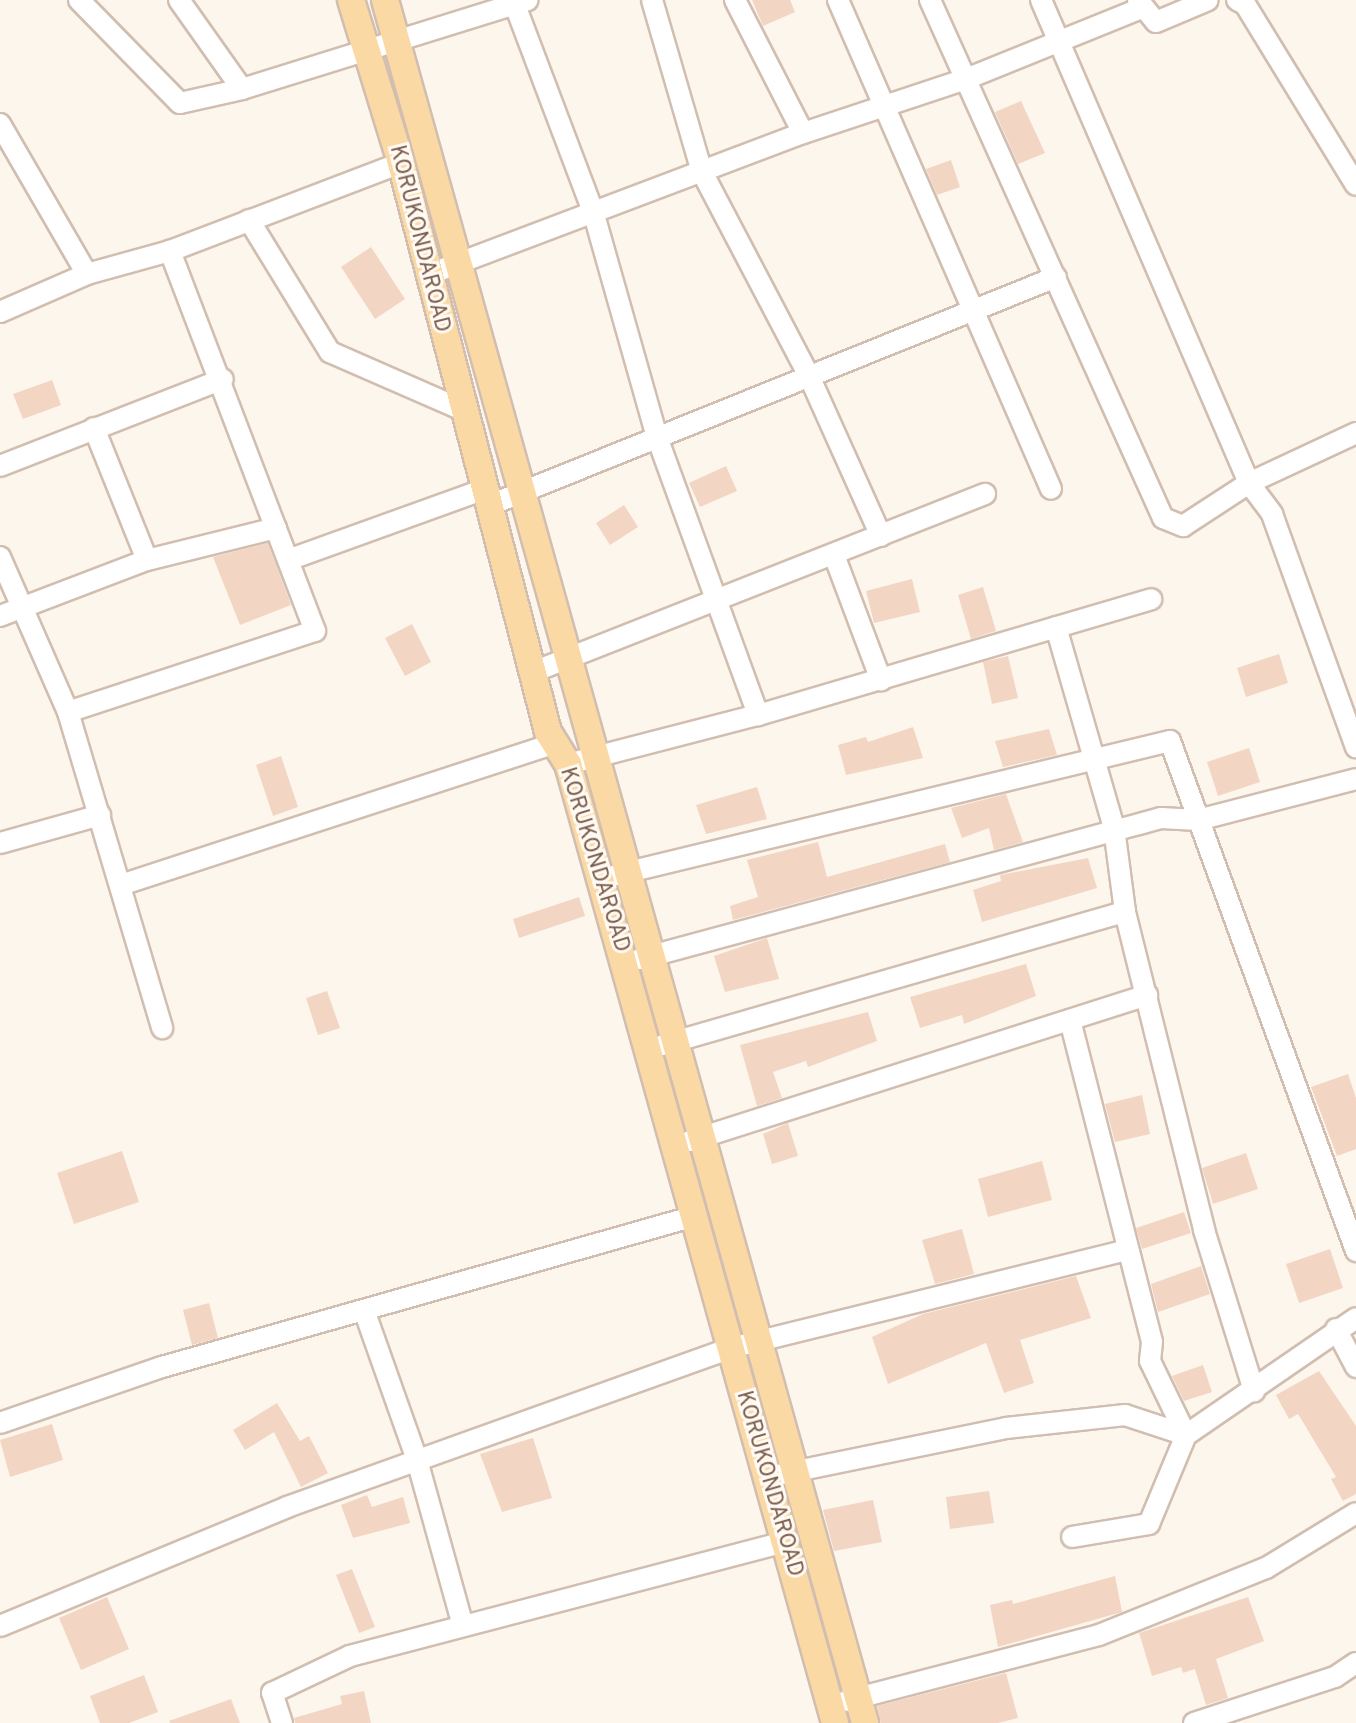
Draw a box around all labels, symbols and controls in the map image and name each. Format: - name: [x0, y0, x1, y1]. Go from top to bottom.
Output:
- street label: KORUKONDAROAD: [383, 143, 455, 335]
- street label: KORUKONDAROAD: [553, 764, 635, 956]
- street label: KORUKONDAROAD: [730, 1388, 808, 1580]

